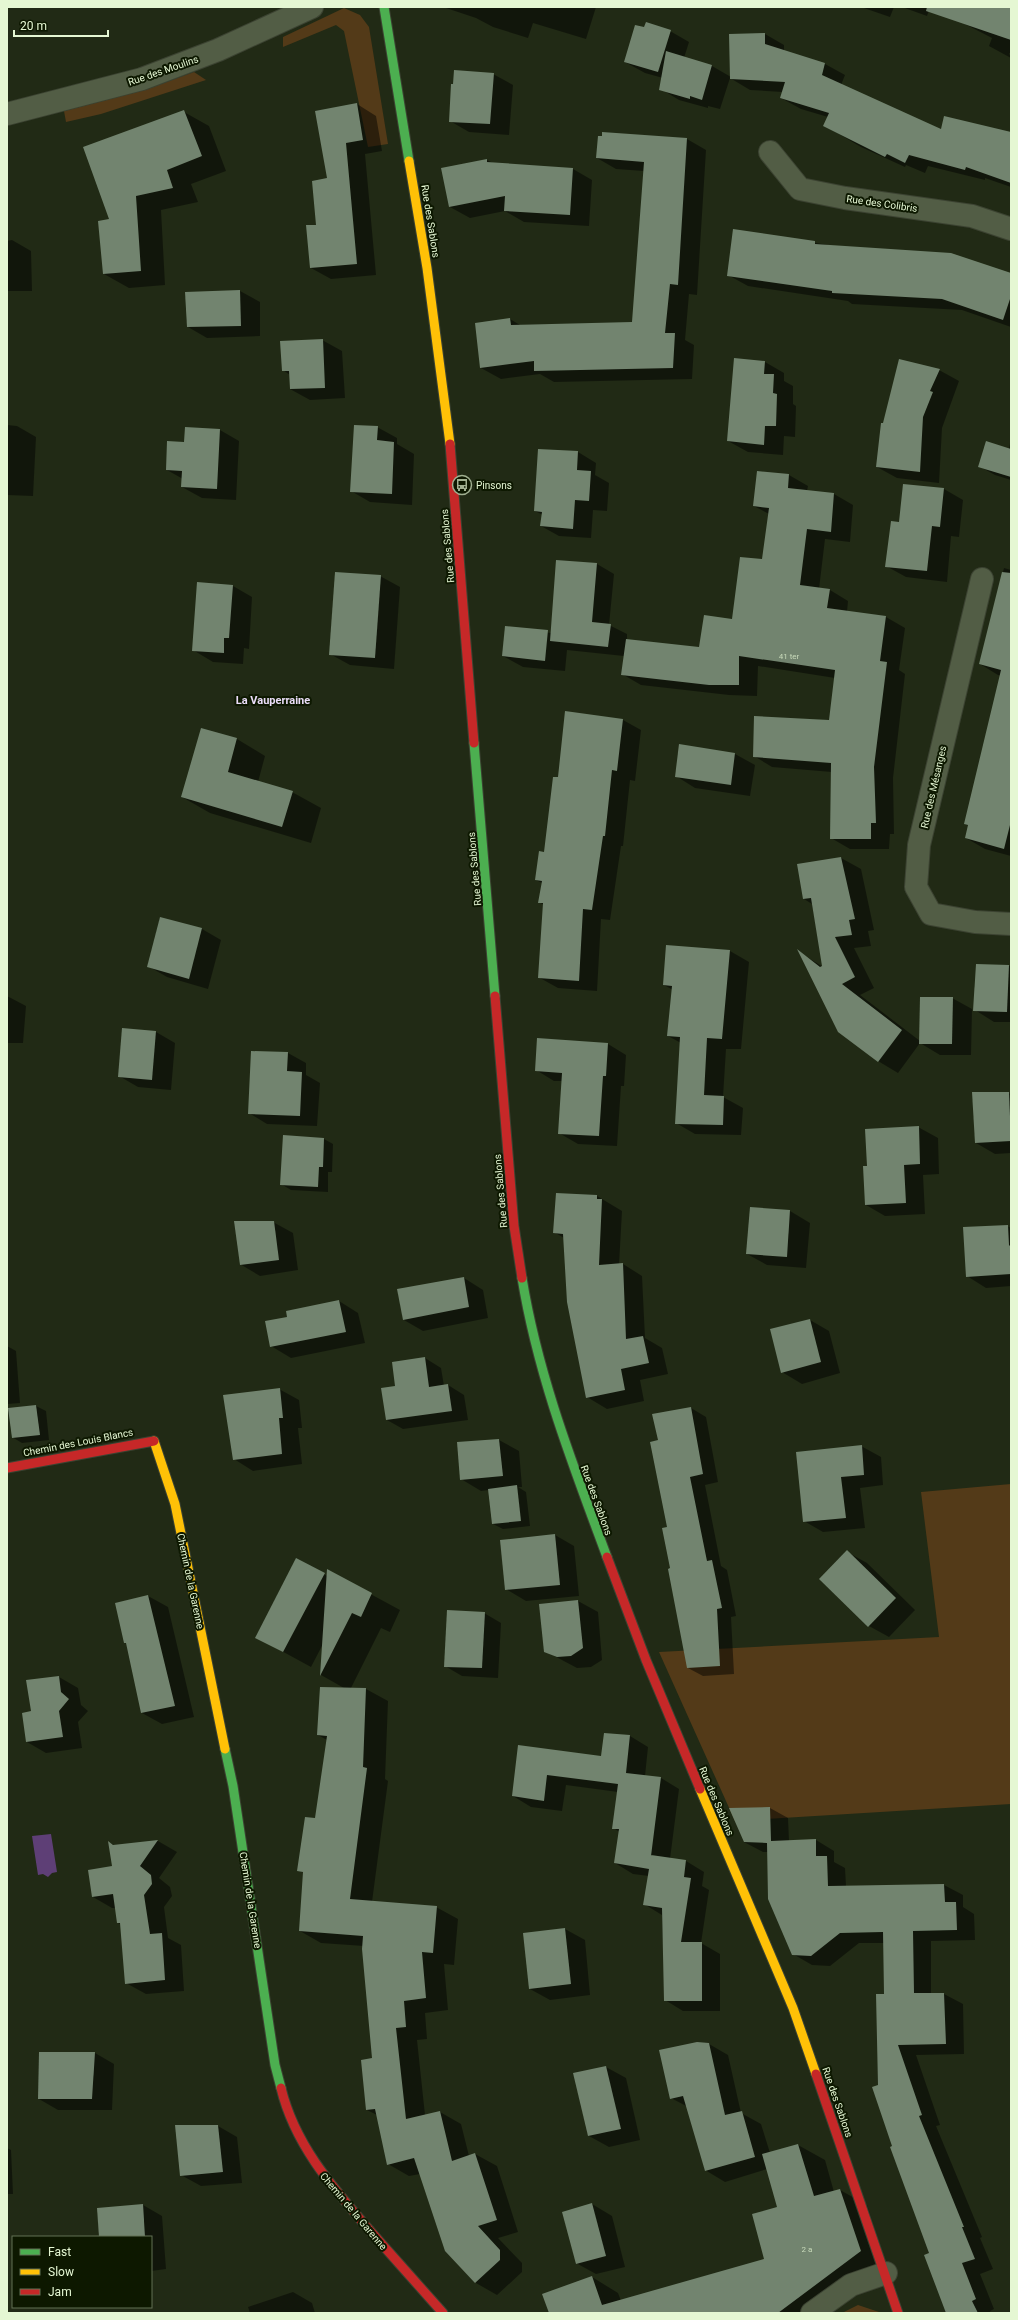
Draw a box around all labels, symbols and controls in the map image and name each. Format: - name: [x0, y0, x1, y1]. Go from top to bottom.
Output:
- scale bar: [14, 12, 108, 38]
- text: 20 m: [20, 19, 47, 33]
- street label: Rue des Moulins: [127, 53, 200, 88]
- street label: Rue des Sablons: [419, 184, 442, 258]
- street label: Rue des Colibris: [846, 193, 918, 214]
- bus stop icon: Pinsons: [451, 474, 473, 496]
- place label: Pinsons: [476, 480, 512, 491]
- street label: Rue des Sablons: [439, 509, 456, 583]
- house number: 41 ter: [779, 652, 800, 661]
- district label: La Vauperraine: [236, 694, 310, 707]
- street label: Rue des Mésanges: [919, 745, 948, 829]
- street label: Rue des Sablons: [466, 832, 483, 906]
- street label: Rue des Sablons: [492, 1154, 509, 1228]
- street label: Chemin des Louis Blancs: [22, 1426, 134, 1459]
- street label: Rue des Sablons: [579, 1464, 614, 1537]
- street label: Chemin de la Garenne: [175, 1532, 206, 1630]
- street label: Rue des Sablons: [697, 1765, 736, 1837]
- street label: Chemin de la Garenne: [237, 1851, 264, 1949]
- street label: Rue des Sablons: [820, 2065, 855, 2139]
- street label: Chemin de la Garenne: [318, 2170, 389, 2252]
- legend: [12, 2236, 152, 2308]
- text: Fast: [48, 2245, 71, 2259]
- house number: 2 a: [802, 2245, 812, 2254]
- text: Slow: [48, 2265, 74, 2279]
- text: Jam: [48, 2285, 72, 2299]

